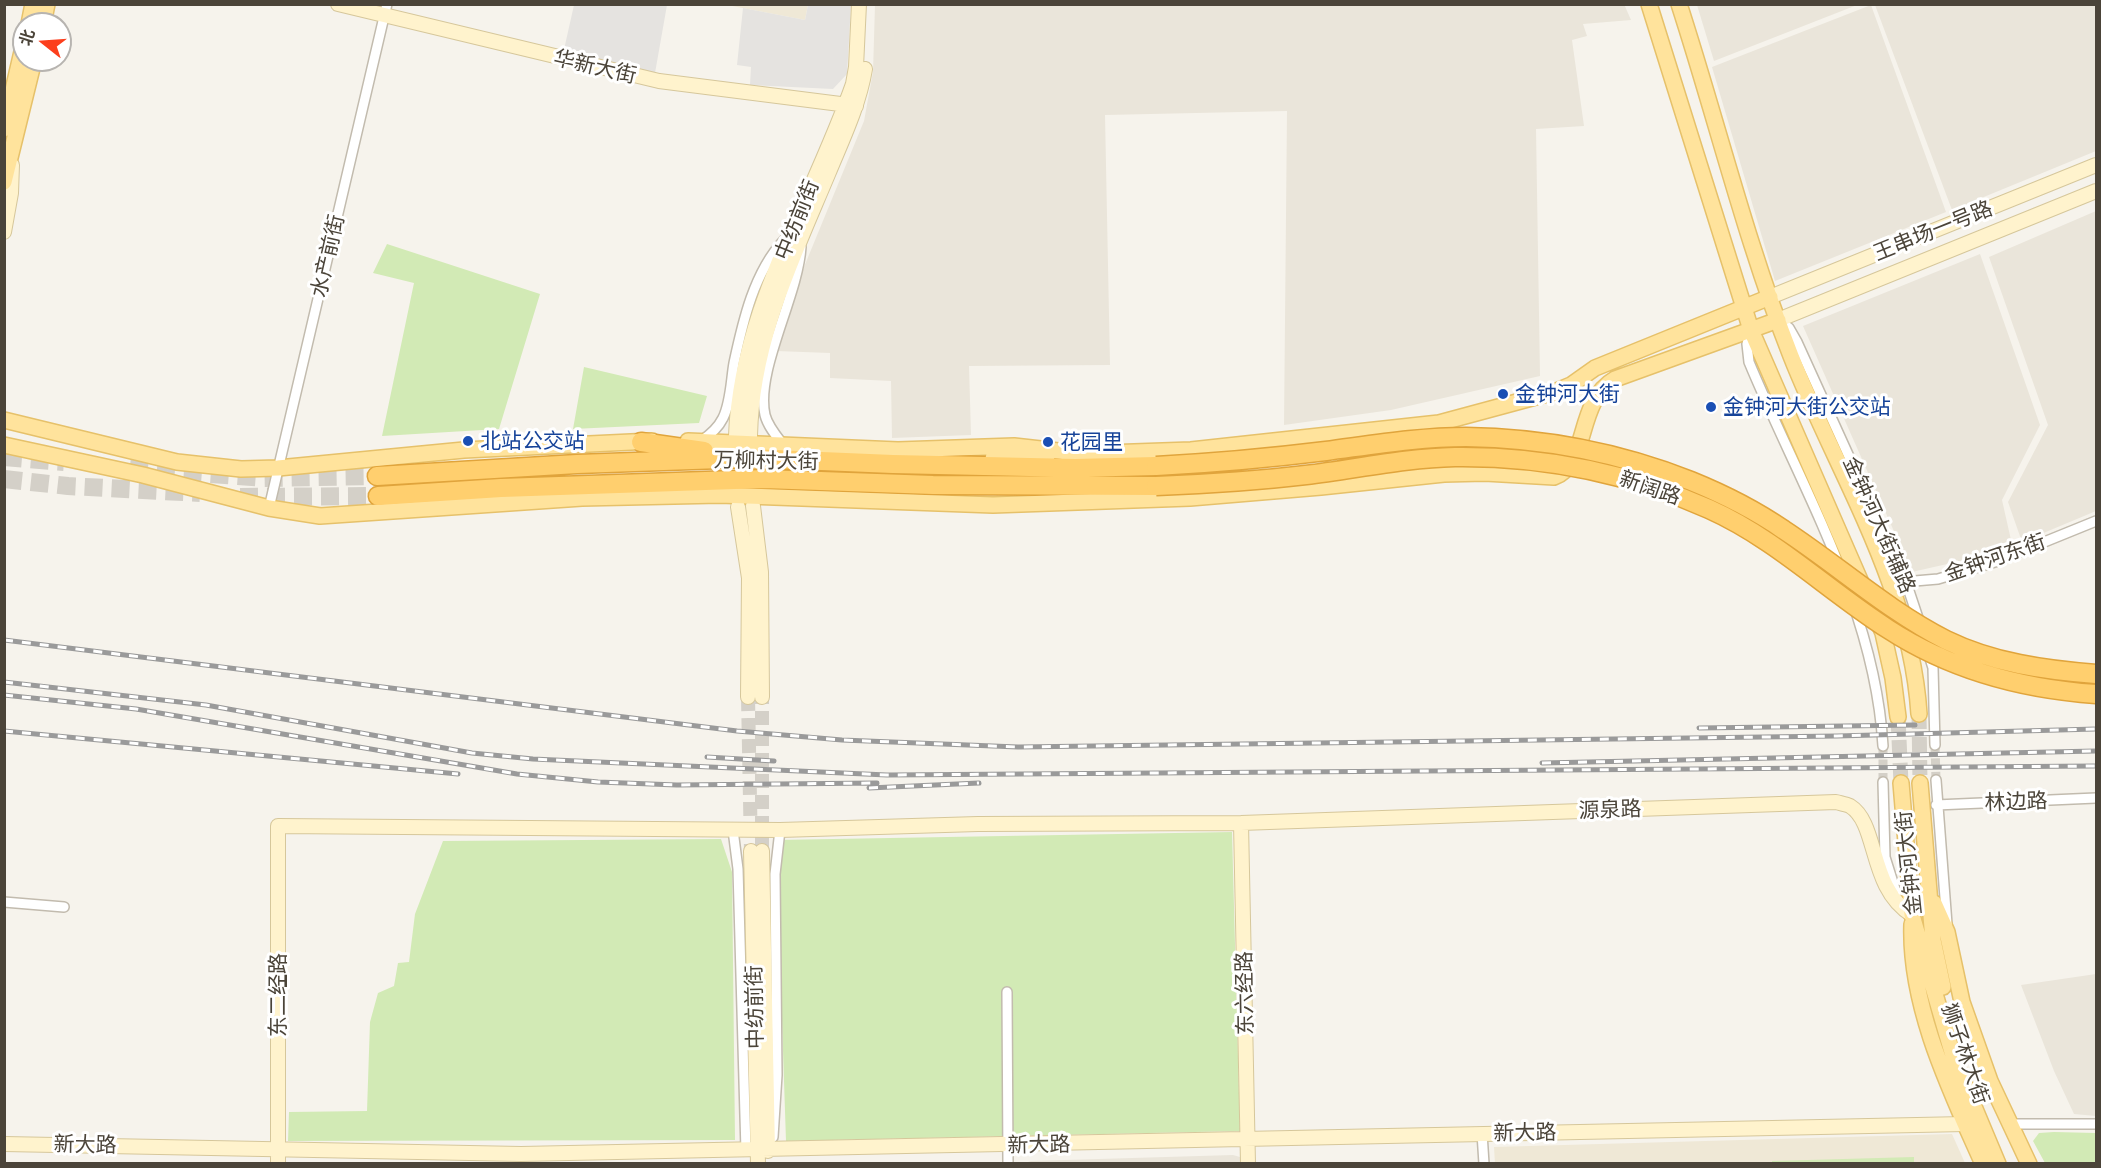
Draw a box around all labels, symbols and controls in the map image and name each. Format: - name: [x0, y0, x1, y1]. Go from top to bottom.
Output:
- north arrow: [12, 12, 72, 72]
- text: 北: [15, 27, 39, 48]
- street label: 华新大街: [551, 45, 639, 89]
- street label: 中纺前街: [770, 176, 824, 264]
- street label: 王串场一号路: [1870, 196, 1996, 266]
- street label: 水产前街: [306, 212, 350, 300]
- place label: 金钟河大街: [1515, 381, 1620, 407]
- marker: 金钟河大街: [1496, 387, 1510, 401]
- place label: 金钟河大街公交站: [1723, 394, 1891, 420]
- marker: 金钟河大街公交站: [1704, 400, 1718, 414]
- place label: 北站公交站: [480, 428, 585, 454]
- place label: 花园里: [1060, 429, 1123, 455]
- marker: 北站公交站: [461, 434, 475, 448]
- marker: 花园里: [1041, 435, 1055, 449]
- street label: 万柳村大街: [713, 447, 819, 475]
- street label: 金钟河大街辅路: [1838, 453, 1920, 597]
- street label: 新阔路: [1616, 466, 1684, 510]
- street label: 金钟河东街: [1941, 529, 2049, 587]
- street label: 林边路: [1984, 788, 2048, 816]
- street label: 源泉路: [1578, 796, 1642, 824]
- street label: 金钟河大街: [1891, 809, 1927, 917]
- street label: 东六经路: [1232, 951, 1258, 1035]
- street label: 东二经路: [265, 953, 291, 1037]
- street label: 中纺前街: [742, 965, 768, 1049]
- street label: 狮子林大街: [1936, 1000, 1994, 1108]
- street label: 新大路: [1493, 1120, 1557, 1146]
- street label: 新大路: [53, 1132, 117, 1158]
- street label: 新大路: [1007, 1132, 1071, 1158]

